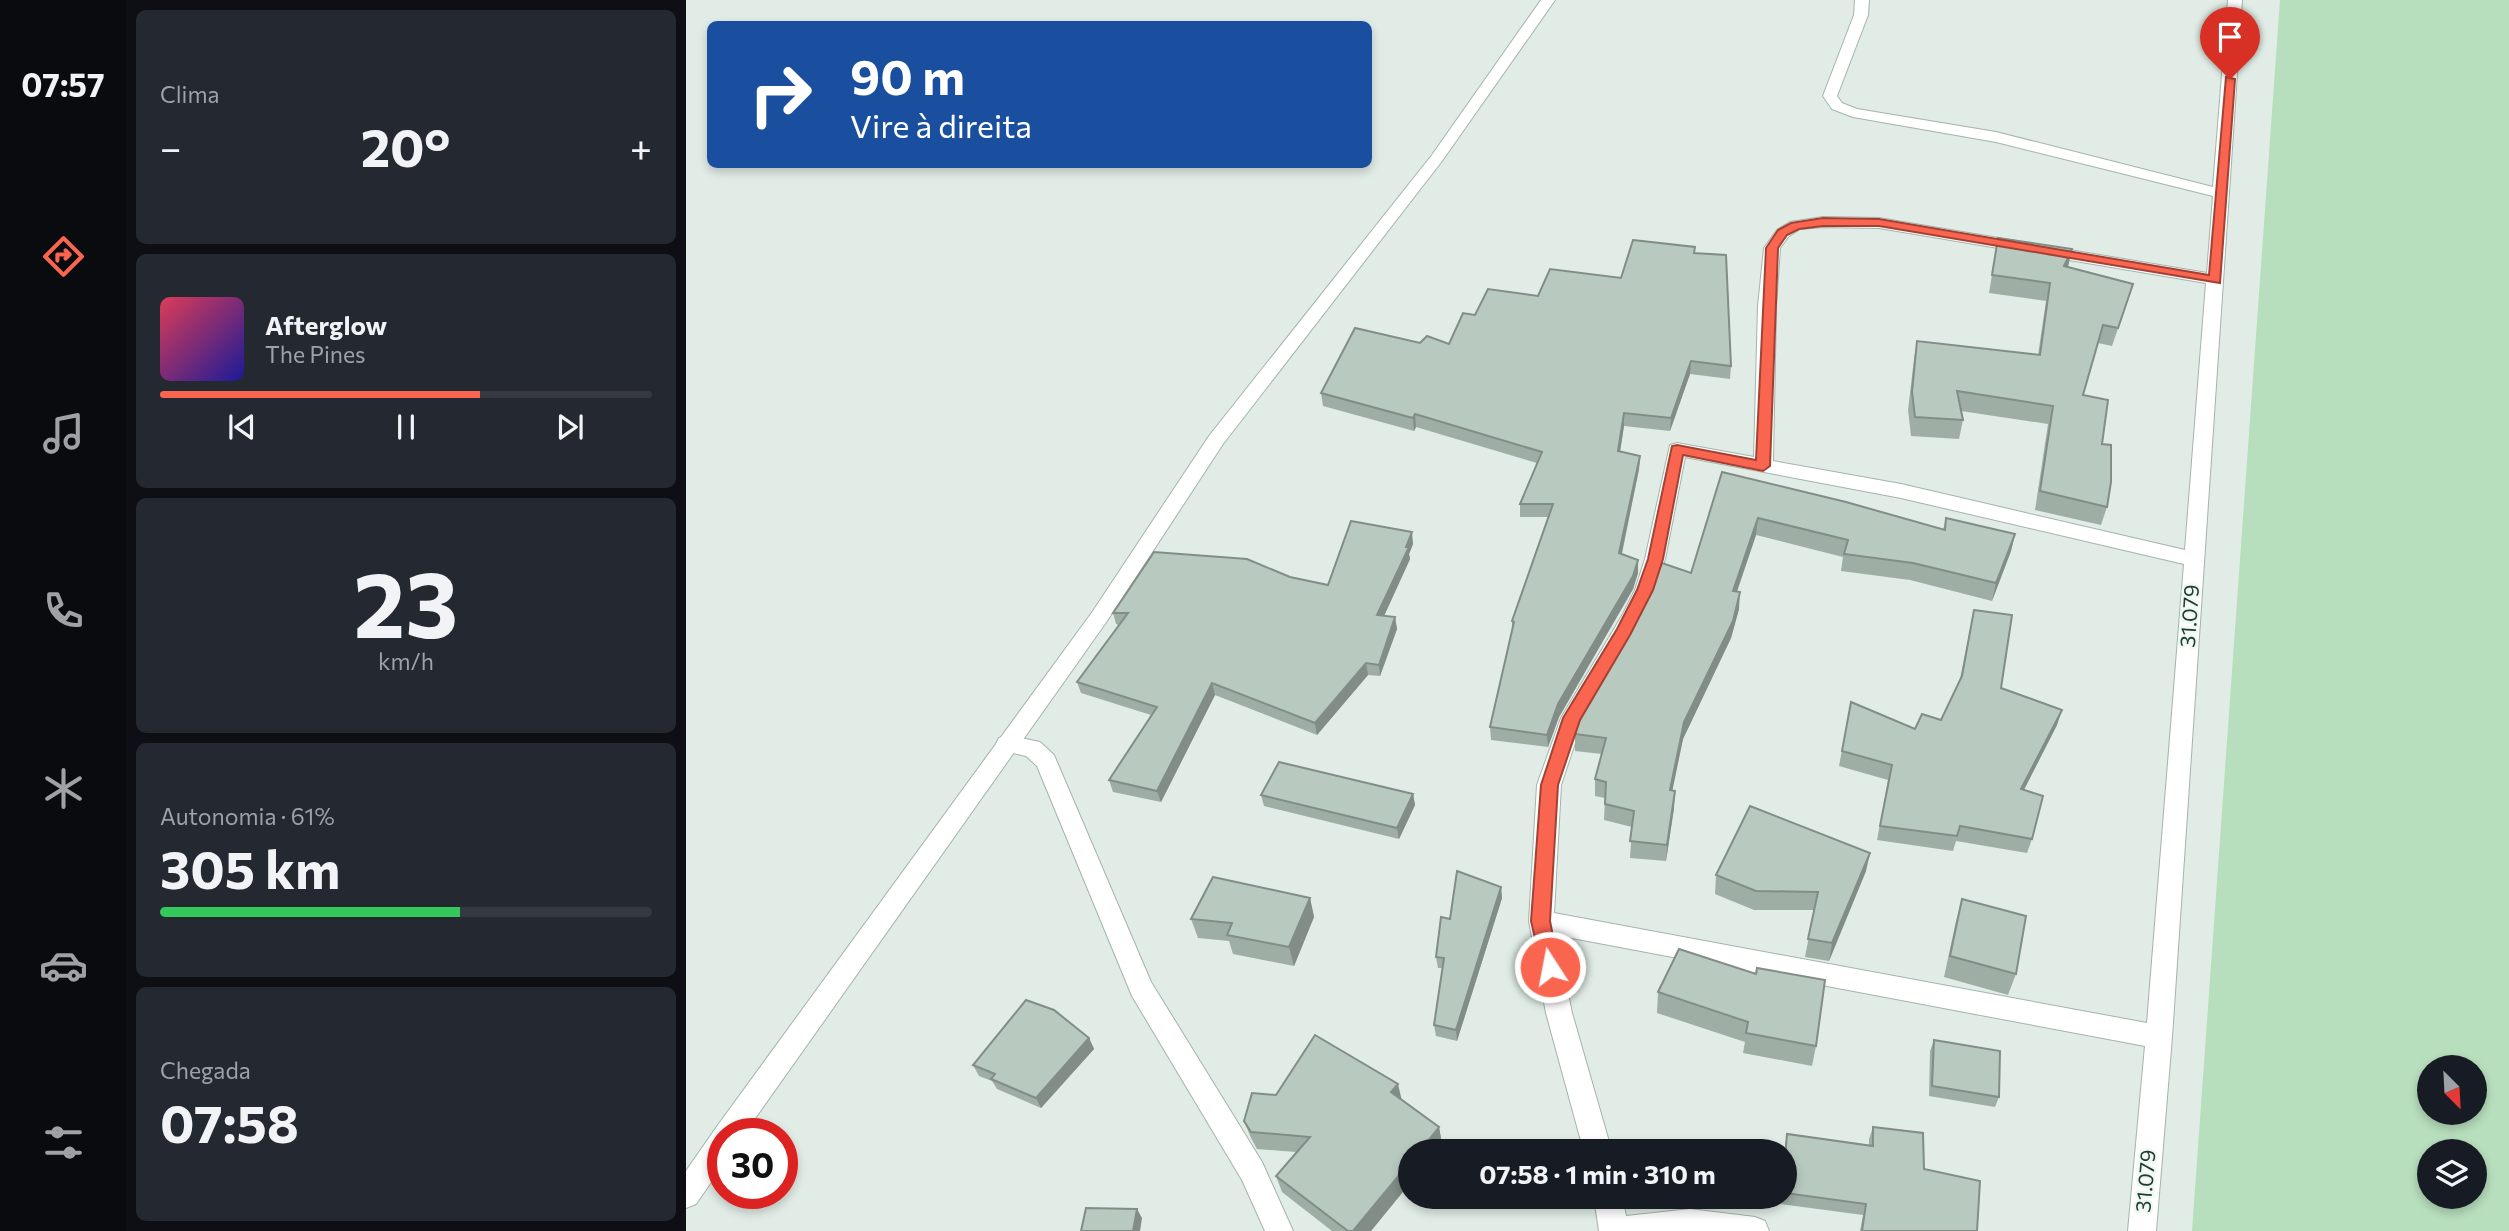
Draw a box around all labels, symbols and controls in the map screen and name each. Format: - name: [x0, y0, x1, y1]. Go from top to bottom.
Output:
- pin: [2200, 7, 2260, 79]
- icon: arrive: [2211, 18, 2249, 56]
- text: 90 m: [850, 45, 965, 105]
- icon: right: [735, 49, 826, 140]
- text: 07:57: [21, 64, 105, 104]
- text: Clima: [160, 80, 220, 108]
- text: Vire à direita: [850, 105, 1032, 145]
- text: 20°: [361, 114, 451, 178]
- text: −: [160, 123, 182, 170]
- text: +: [630, 123, 652, 170]
- icon: directions: [39, 232, 88, 281]
- text: Afterglow: [265, 309, 387, 340]
- text: The Pines: [265, 340, 366, 368]
- icon: previous: [223, 408, 261, 446]
- icon: pause: [387, 408, 425, 446]
- icon: next: [551, 408, 589, 446]
- icon: music: [39, 409, 88, 458]
- text: 23: [354, 545, 458, 657]
- street label: 31.079: [2174, 584, 2203, 648]
- icon: phone: [39, 586, 88, 635]
- text: km/h: [378, 647, 434, 675]
- icon: climate: [39, 764, 88, 813]
- text: Autonomia · 61%: [160, 802, 335, 830]
- text: 305 km: [160, 836, 340, 900]
- position arrow: [1513, 930, 1587, 1004]
- icon: car: [39, 941, 88, 990]
- north arrow: [2417, 1055, 2487, 1125]
- map controls: [2417, 1055, 2487, 1209]
- text: Chegada: [160, 1056, 251, 1084]
- text: 07:58: [160, 1090, 299, 1154]
- icon: filters: [39, 1118, 88, 1167]
- speed limit sign: 30: [707, 1118, 798, 1209]
- button: layers: [2417, 1139, 2487, 1209]
- street label: 31.079: [2129, 1148, 2160, 1213]
- text: 07:58 · 1 min · 310 m: [1479, 1158, 1716, 1189]

